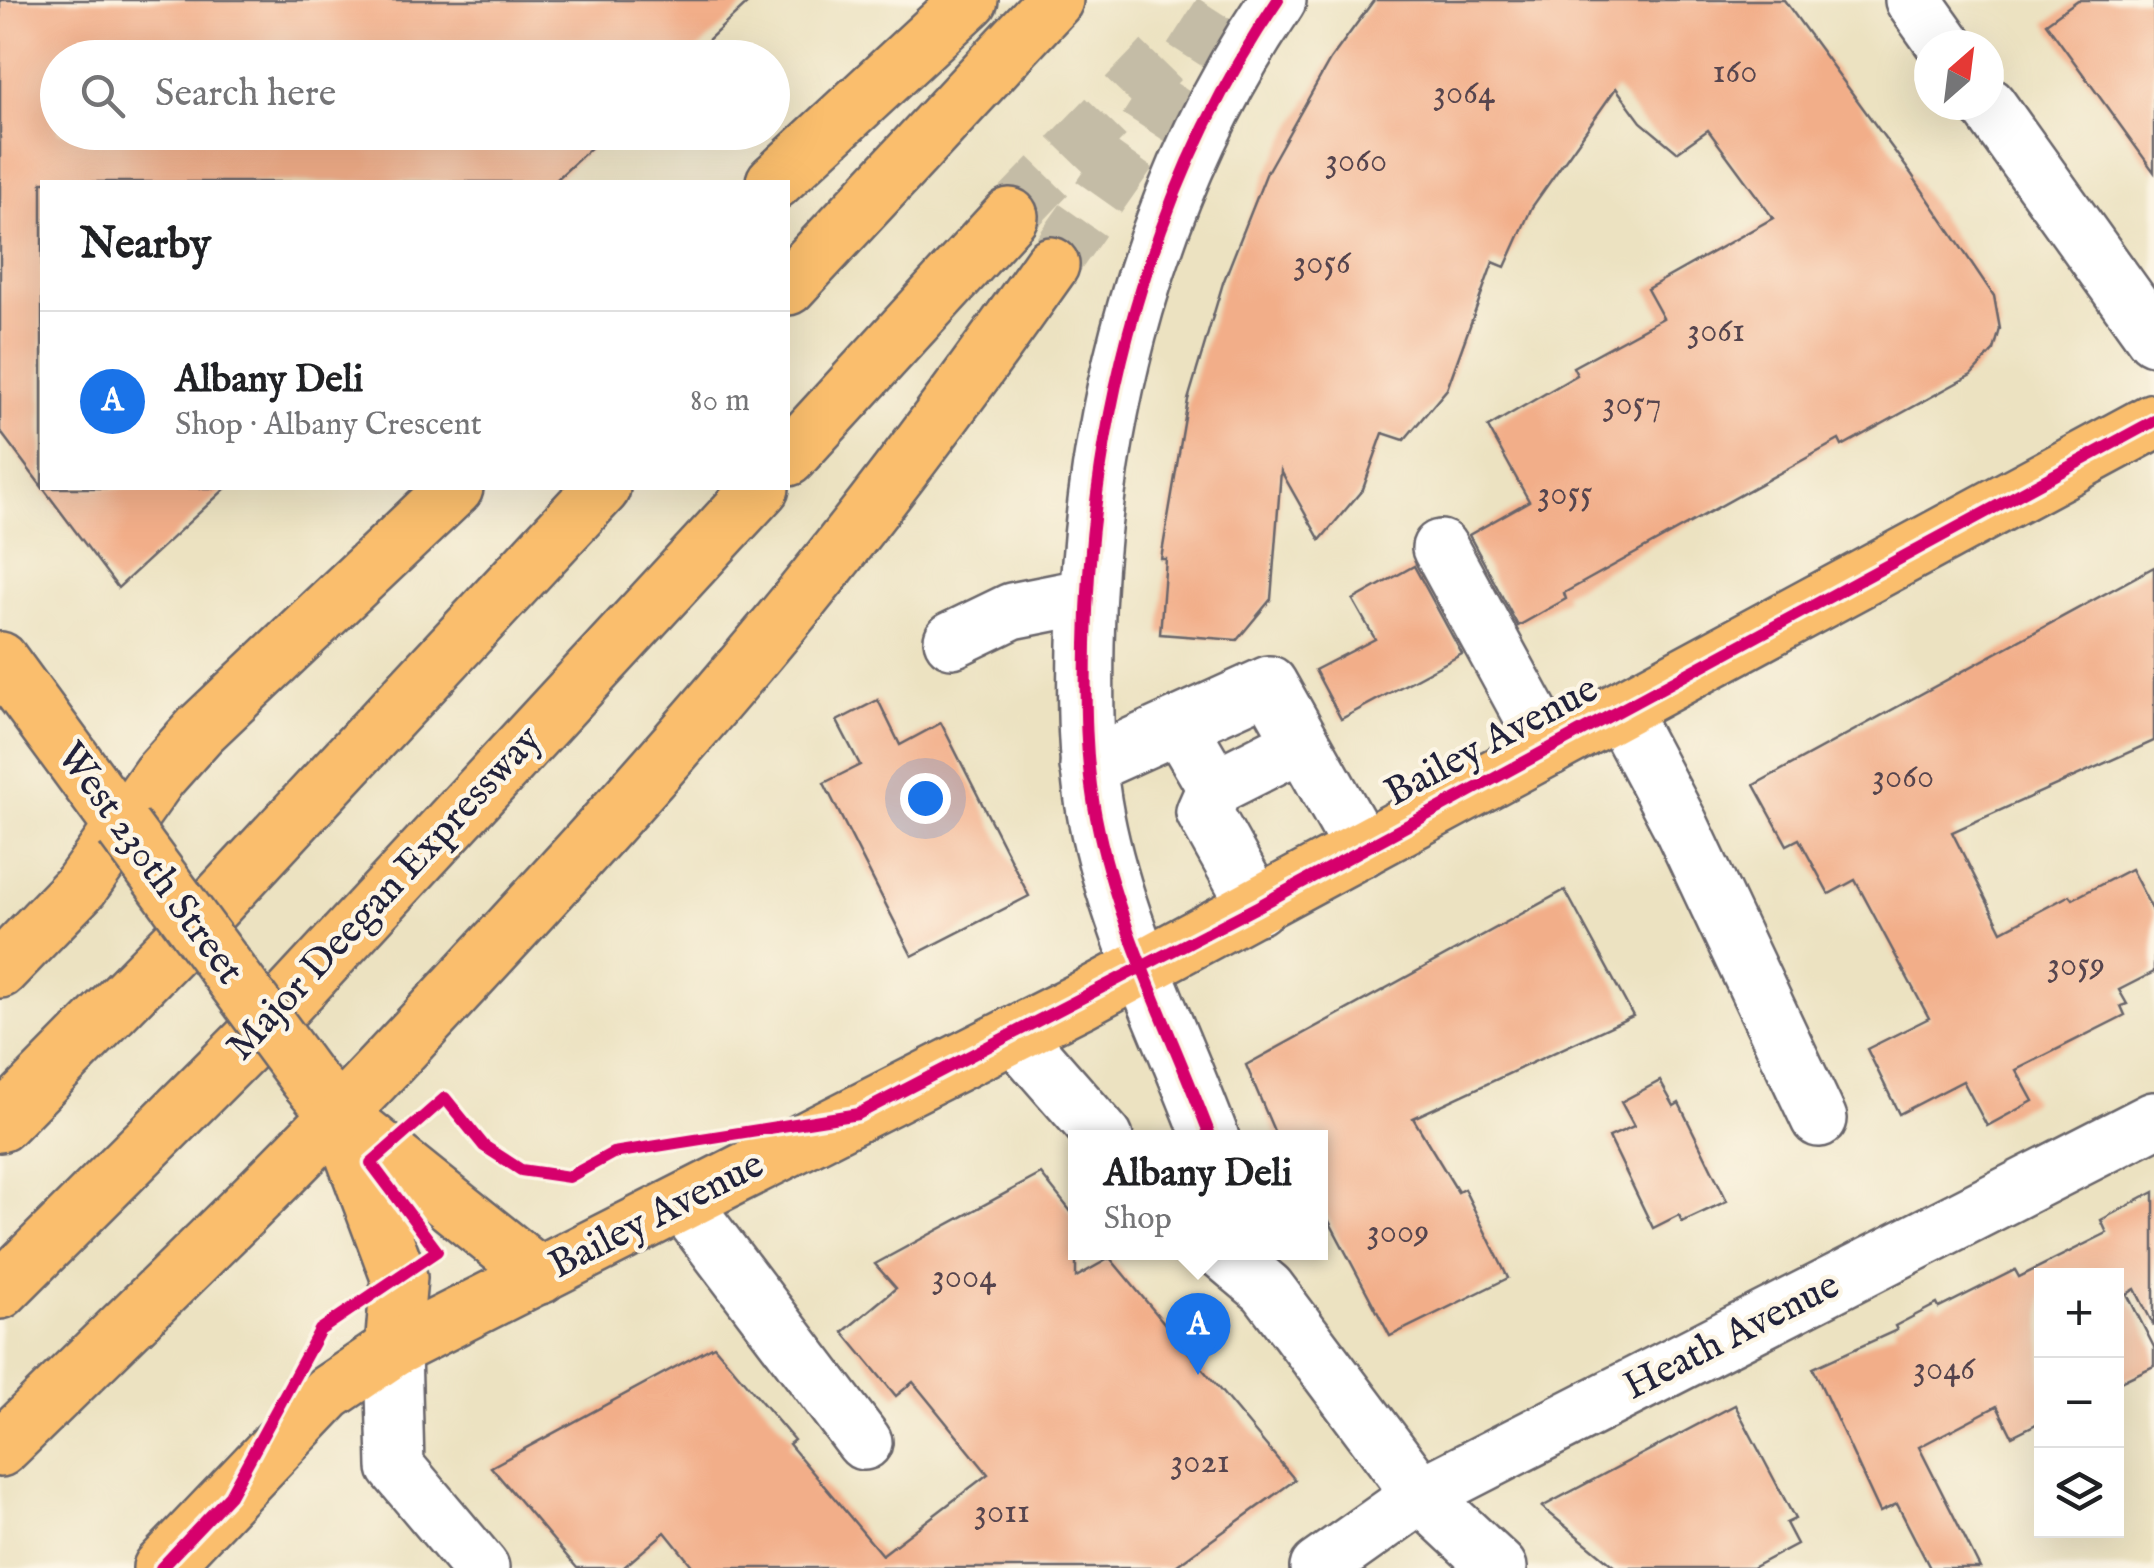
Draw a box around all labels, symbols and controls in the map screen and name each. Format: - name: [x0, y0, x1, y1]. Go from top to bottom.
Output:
- north arrow: [1914, 30, 2004, 120]
- search box: [40, 40, 790, 150]
- house number: 160: [1713, 50, 1758, 95]
- icon: search: [75, 68, 130, 123]
- text: Search here: [155, 71, 336, 119]
- house number: 3064: [1433, 71, 1495, 116]
- house number: 3060: [1325, 139, 1387, 184]
- text: Nearby: [80, 219, 211, 272]
- house number: 3056: [1293, 241, 1352, 286]
- house number: 3061: [1687, 309, 1745, 354]
- text: Albany Deli: [175, 357, 363, 405]
- text: A: [102, 381, 123, 422]
- text: 80 m: [690, 381, 750, 422]
- house number: 3057: [1602, 382, 1662, 427]
- text: Shop · Albany Crescent: [175, 405, 482, 446]
- house number: 3055: [1537, 472, 1593, 517]
- street label: Bailey Avenue: [1377, 665, 1607, 819]
- street label: Major Deegan Expressway: [216, 716, 554, 1072]
- street label: West 230th Street: [44, 733, 254, 995]
- house number: 3060: [1872, 755, 1934, 800]
- your location: [900, 773, 951, 824]
- house number: 3059: [2047, 943, 2105, 988]
- popup: [1068, 1130, 1328, 1260]
- street label: Bailey Avenue: [541, 1140, 773, 1292]
- text: Albany Deli: [1104, 1151, 1292, 1199]
- text: Shop: [1104, 1199, 1172, 1240]
- house number: 3009: [1367, 1210, 1429, 1255]
- house number: 3004: [932, 1255, 996, 1300]
- street label: Heath Avenue: [1616, 1261, 1848, 1413]
- map controls: [2034, 1268, 2124, 1538]
- button: +: [2034, 1268, 2124, 1358]
- pin: A: [1166, 1292, 1230, 1375]
- house number: 3046: [1913, 1347, 1976, 1392]
- button: −: [2034, 1358, 2124, 1448]
- house number: 3021: [1170, 1440, 1230, 1485]
- button: layers: [2034, 1448, 2124, 1538]
- house number: 3011: [974, 1490, 1030, 1535]

